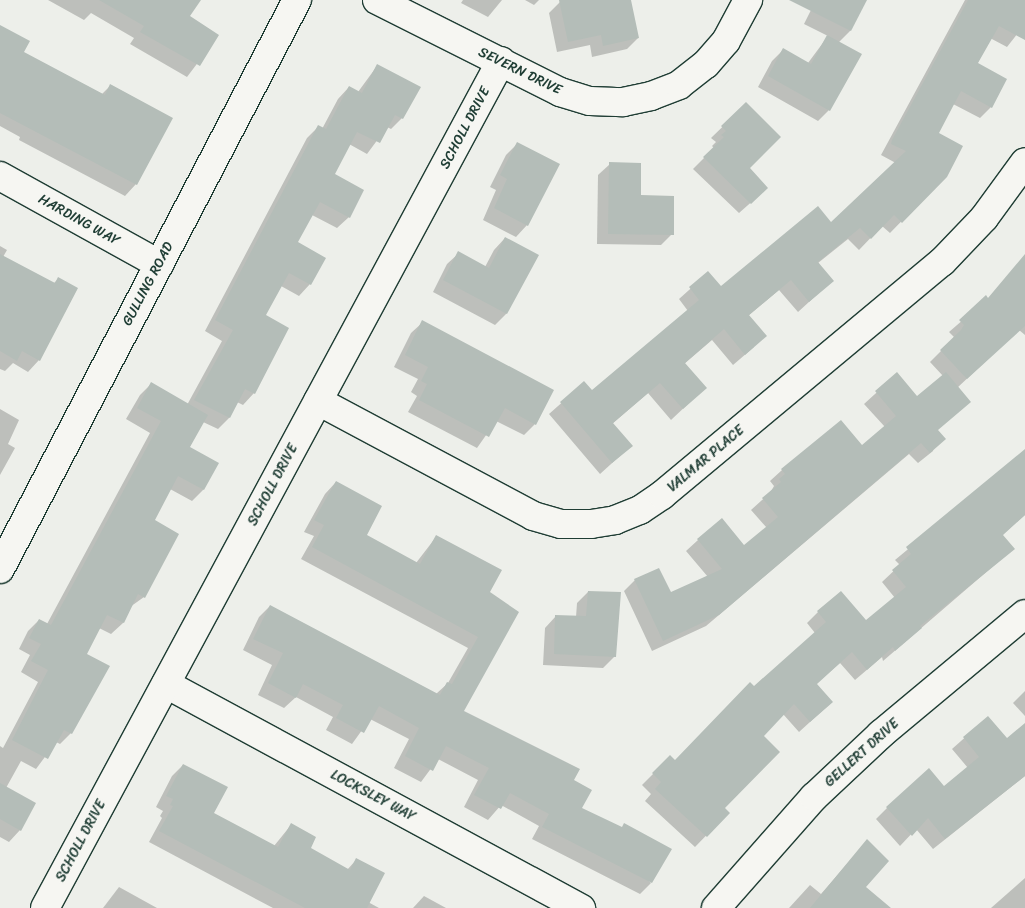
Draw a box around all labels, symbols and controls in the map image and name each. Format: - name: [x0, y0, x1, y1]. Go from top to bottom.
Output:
- street label: SEVERN DRIVE: [475, 43, 565, 99]
- street label: SCHOLL DRIVE: [436, 84, 494, 172]
- street label: HARDING WAY: [36, 191, 122, 249]
- street label: GULLING ROAD: [119, 239, 177, 329]
- street label: VALMAR PLACE: [664, 422, 748, 496]
- street label: SCHOLL DRIVE: [244, 441, 302, 529]
- street label: GELLERT DRIVE: [821, 715, 903, 791]
- street label: LOCKSLEY WAY: [328, 767, 418, 825]
- street label: SCHOLL DRIVE: [52, 797, 110, 885]

